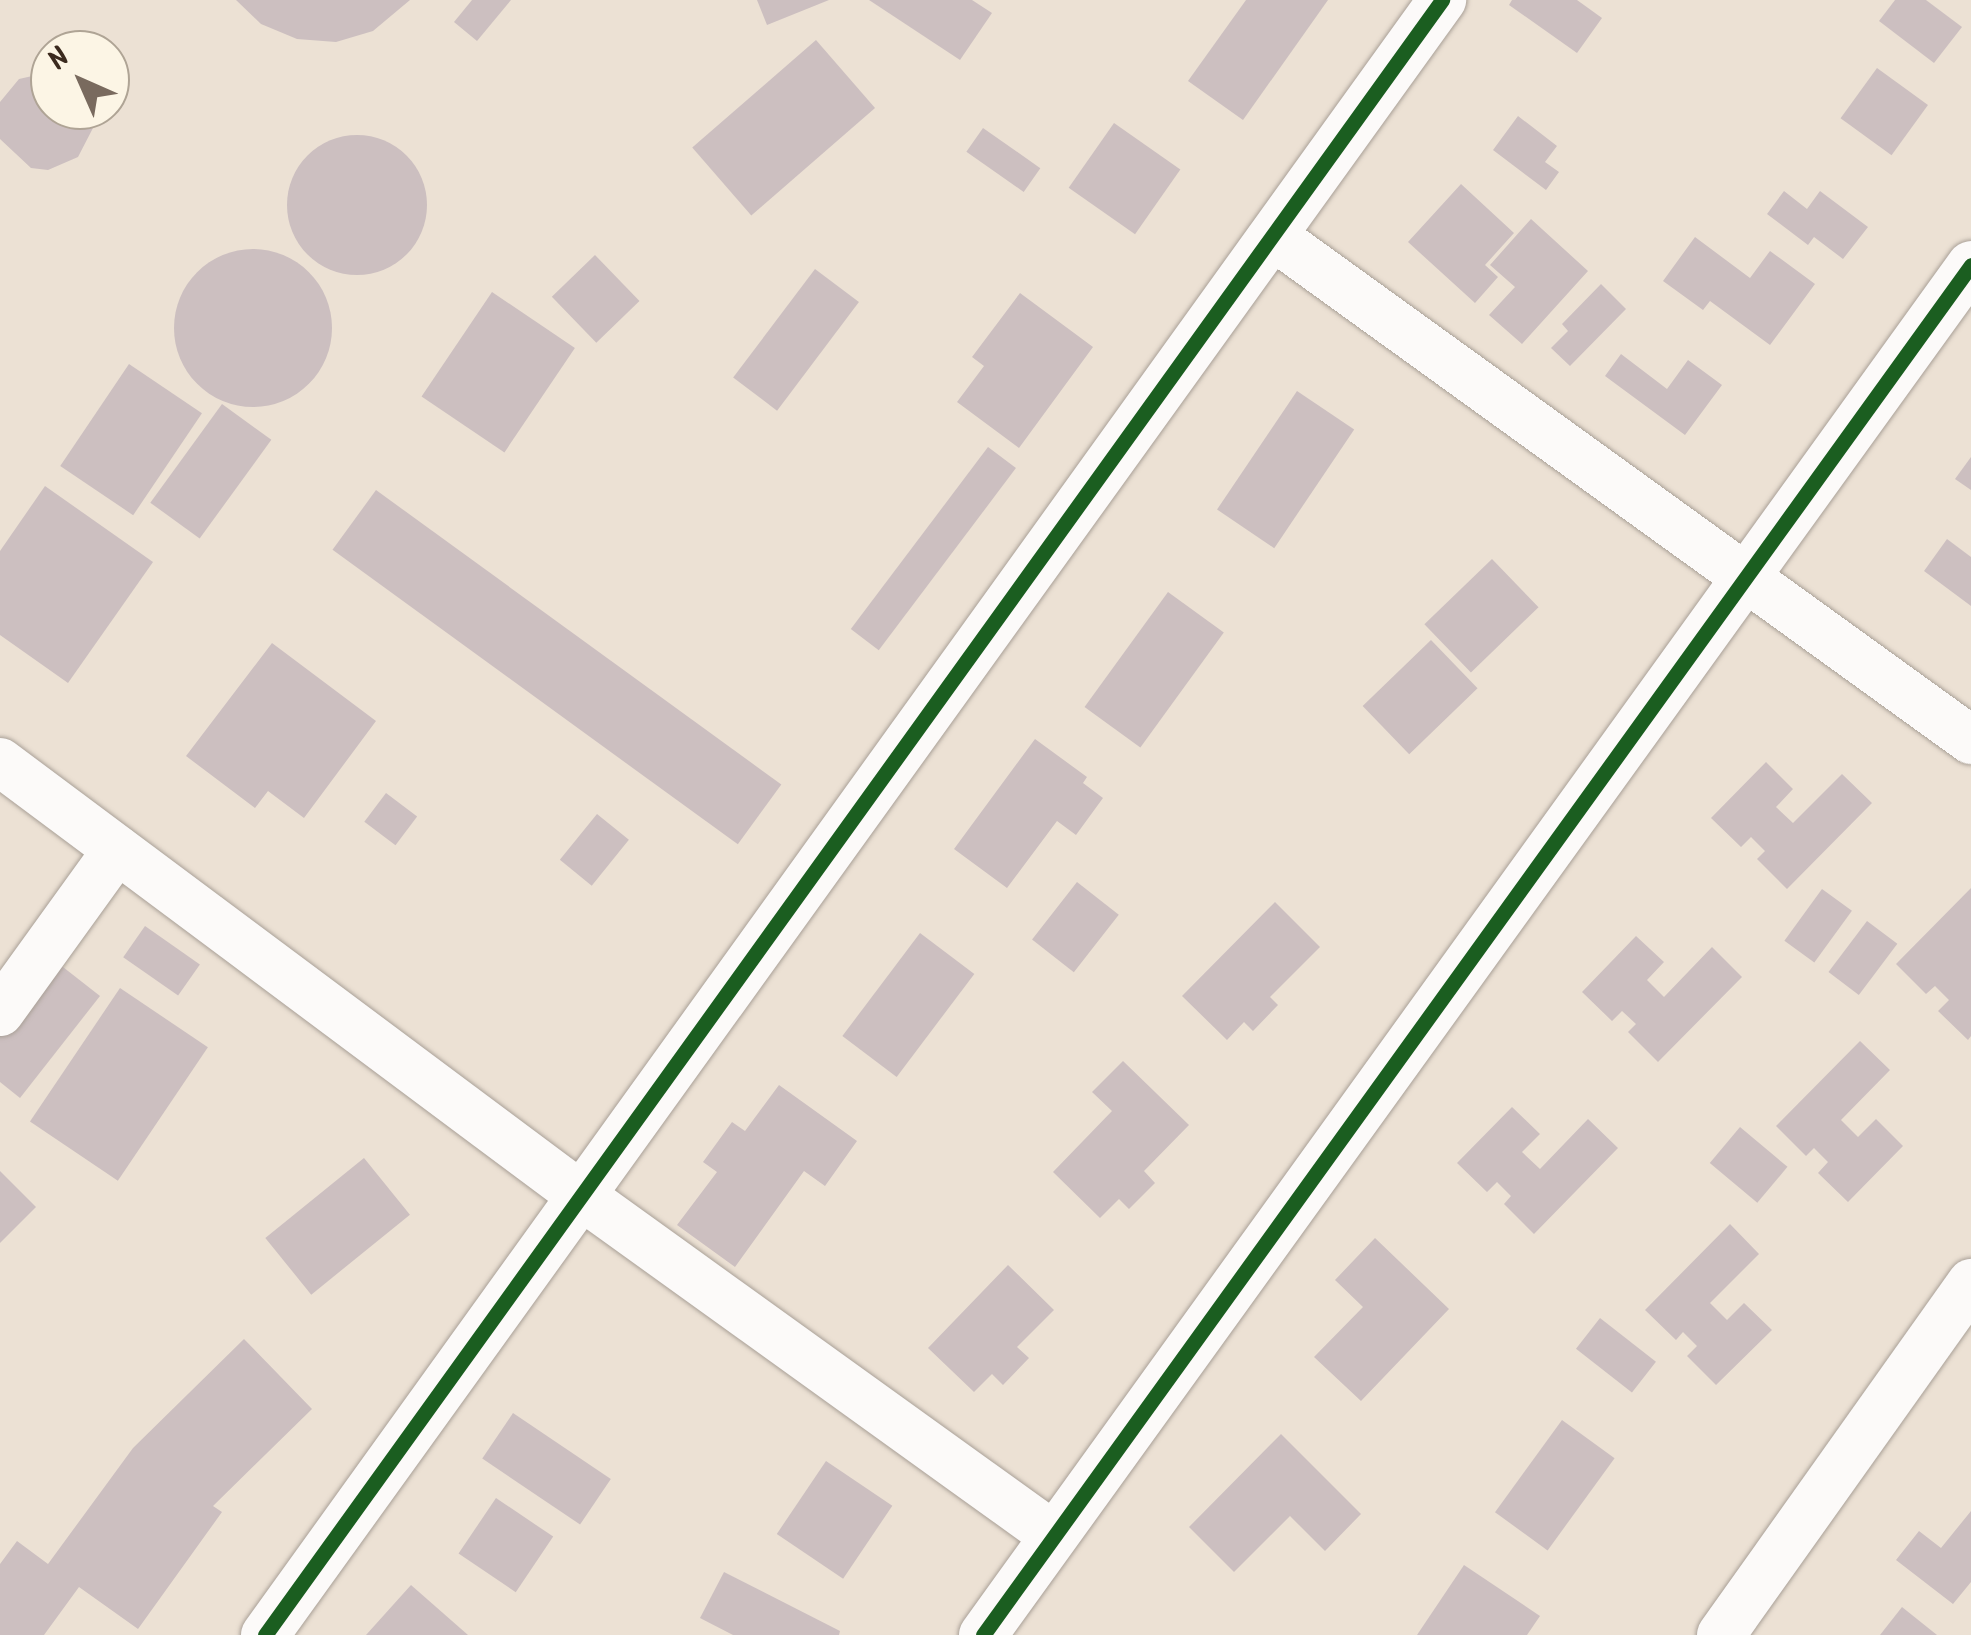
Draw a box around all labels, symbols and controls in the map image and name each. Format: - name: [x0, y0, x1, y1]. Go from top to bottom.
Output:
- north arrow: [30, 30, 130, 130]
- text: N: [38, 38, 82, 82]

